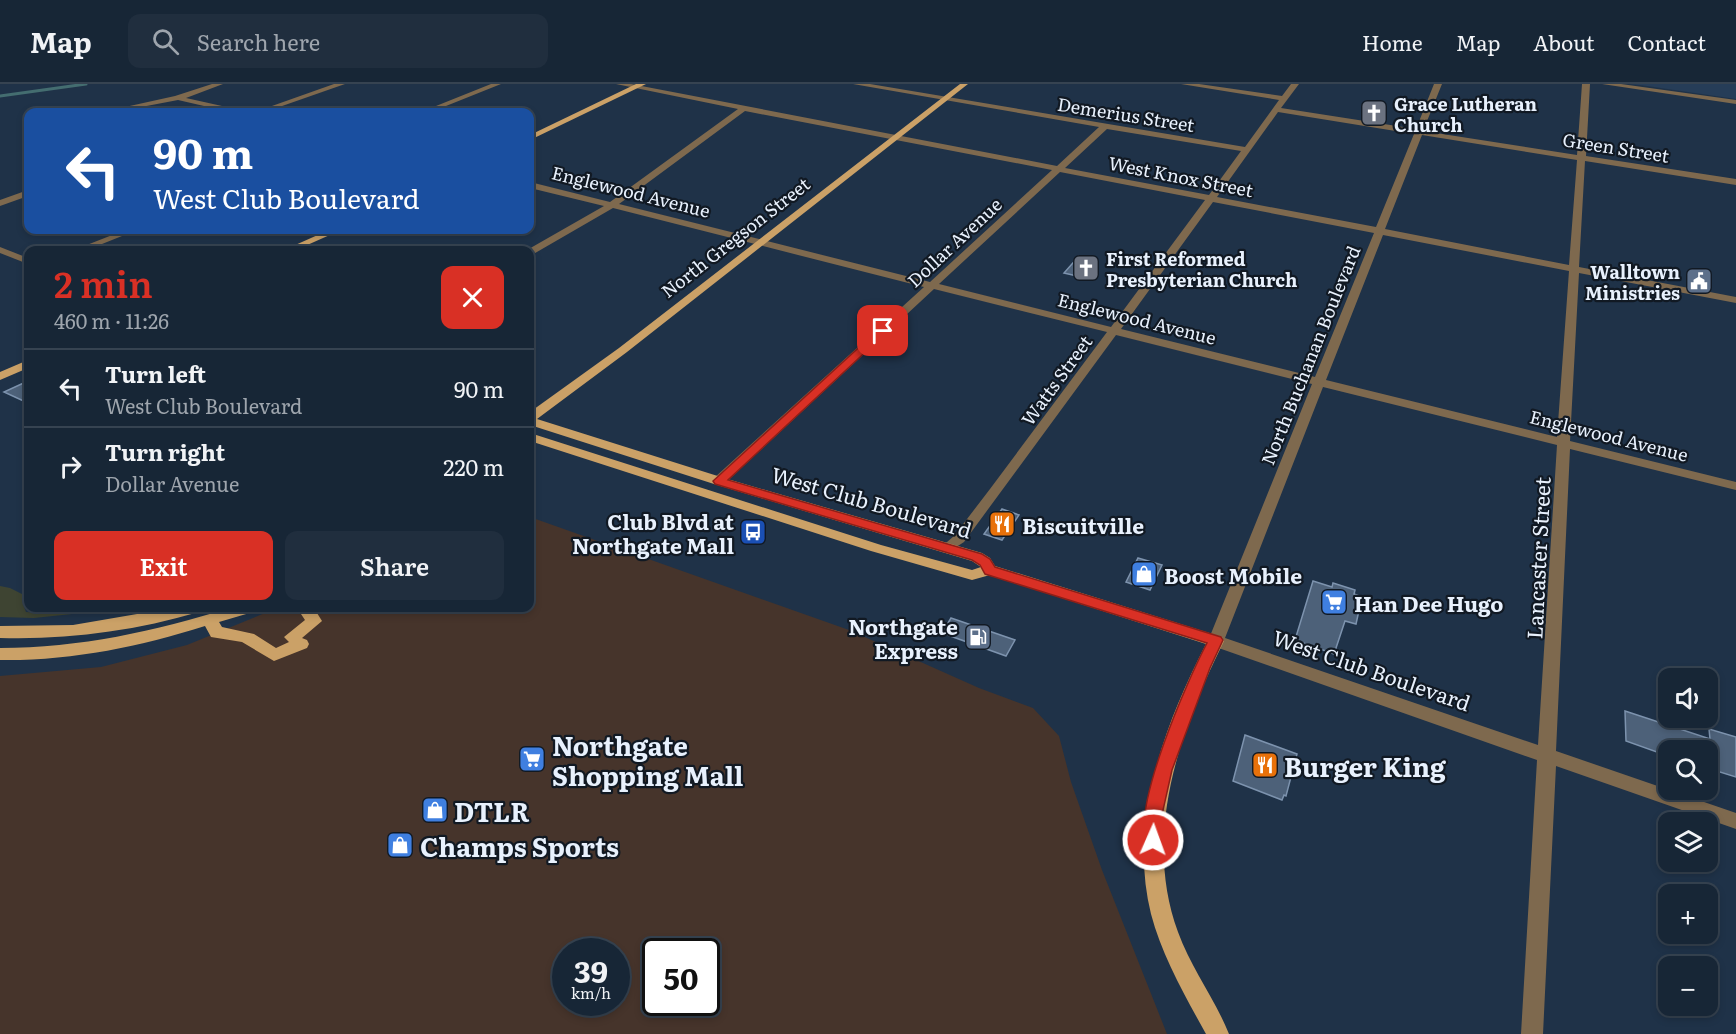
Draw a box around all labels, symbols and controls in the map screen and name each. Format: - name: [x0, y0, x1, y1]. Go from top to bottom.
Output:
- search box: [128, 14, 548, 68]
- text: Map: [30, 20, 92, 62]
- icon: search: [149, 25, 182, 58]
- text: Search here: [197, 25, 320, 58]
- text: Home: [1362, 26, 1423, 57]
- text: Map: [1456, 26, 1500, 57]
- text: About: [1533, 26, 1595, 57]
- text: Contact: [1628, 26, 1706, 57]
- street label: Demerius Street: [1055, 90, 1197, 138]
- place label: Grace Lutheran Church: [1394, 90, 1537, 138]
- church icon: Grace Lutheran Church: [1359, 98, 1389, 128]
- text: 90 m: [153, 120, 253, 182]
- street label: Green Street: [1561, 125, 1672, 169]
- icon: left: [54, 132, 132, 210]
- street label: West Knox Street: [1106, 149, 1256, 203]
- street label: Englewood Avenue: [549, 158, 713, 224]
- street label: North Gregson Street: [655, 170, 816, 304]
- text: West Club Boulevard: [153, 177, 419, 217]
- street label: Dollar Avenue: [901, 191, 1007, 293]
- street label: North Buchanan Boulevard: [1254, 241, 1366, 469]
- place label: First Reformed Presbyterian Church: [1106, 245, 1297, 293]
- church icon: First Reformed Presbyterian Church: [1071, 253, 1101, 283]
- text: 2 min: [54, 256, 153, 309]
- place label: Walltown Ministries: [1585, 258, 1680, 306]
- button: close: [441, 266, 504, 329]
- public building icon: Walltown Ministries: [1684, 266, 1714, 296]
- street label: Englewood Avenue: [1055, 285, 1219, 351]
- text: 460 m · 11:26: [54, 305, 169, 335]
- pin: [857, 305, 908, 356]
- icon: arrive: [866, 314, 899, 347]
- street label: Watts Street: [1014, 329, 1098, 431]
- text: Turn left: [105, 357, 206, 390]
- icon: left: [54, 372, 87, 405]
- text: 90 m: [454, 372, 504, 405]
- text: West Club Boulevard: [105, 390, 302, 420]
- street label: Englewood Avenue: [1527, 402, 1691, 468]
- text: Turn right: [105, 435, 225, 468]
- icon: right: [54, 450, 87, 483]
- text: 220 m: [443, 450, 504, 483]
- street label: West Club Boulevard: [768, 458, 976, 544]
- text: Dollar Avenue: [105, 468, 239, 498]
- street label: Lancaster Street: [1517, 476, 1557, 640]
- place label: Club Blvd at Northgate Mall: [572, 505, 735, 560]
- restaurant icon: Biscuitville: [987, 509, 1017, 539]
- place label: Biscuitville: [1022, 509, 1144, 540]
- bus stop icon: Club Blvd at Northgate Mall: [738, 517, 768, 547]
- button: Exit: [54, 531, 273, 600]
- button: Share: [285, 531, 504, 600]
- shop icon: Boost Mobile: [1129, 559, 1159, 589]
- place label: Boost Mobile: [1164, 559, 1302, 590]
- supermarket icon: Han Dee Hugo: [1319, 587, 1349, 617]
- place label: Han Dee Hugo: [1354, 587, 1503, 618]
- place label: Northgate Express: [848, 610, 958, 665]
- street label: West Club Boulevard: [1269, 621, 1475, 717]
- fuel station icon: Northgate Express: [963, 622, 993, 652]
- map controls: [1658, 668, 1718, 1016]
- button: sound: [1658, 668, 1718, 728]
- place label: Northgate Shopping Mall: [552, 725, 744, 794]
- button: search: [1658, 740, 1718, 800]
- supermarket icon: Northgate Shopping Mall: [517, 744, 547, 774]
- place label: Burger King: [1284, 746, 1446, 785]
- restaurant icon: Burger King: [1250, 750, 1280, 780]
- place label: DTLR: [454, 791, 530, 830]
- shop icon: DTLR: [420, 795, 450, 825]
- position arrow: [1121, 808, 1185, 872]
- button: layers: [1658, 812, 1718, 872]
- place label: Champs Sports: [420, 826, 619, 865]
- shop icon: Champs Sports: [385, 830, 415, 860]
- button: +: [1658, 884, 1718, 944]
- speed limit sign: 50: [642, 938, 720, 1016]
- text: 39: [574, 948, 608, 992]
- button: −: [1658, 956, 1718, 1016]
- text: km/h: [571, 981, 611, 1004]

